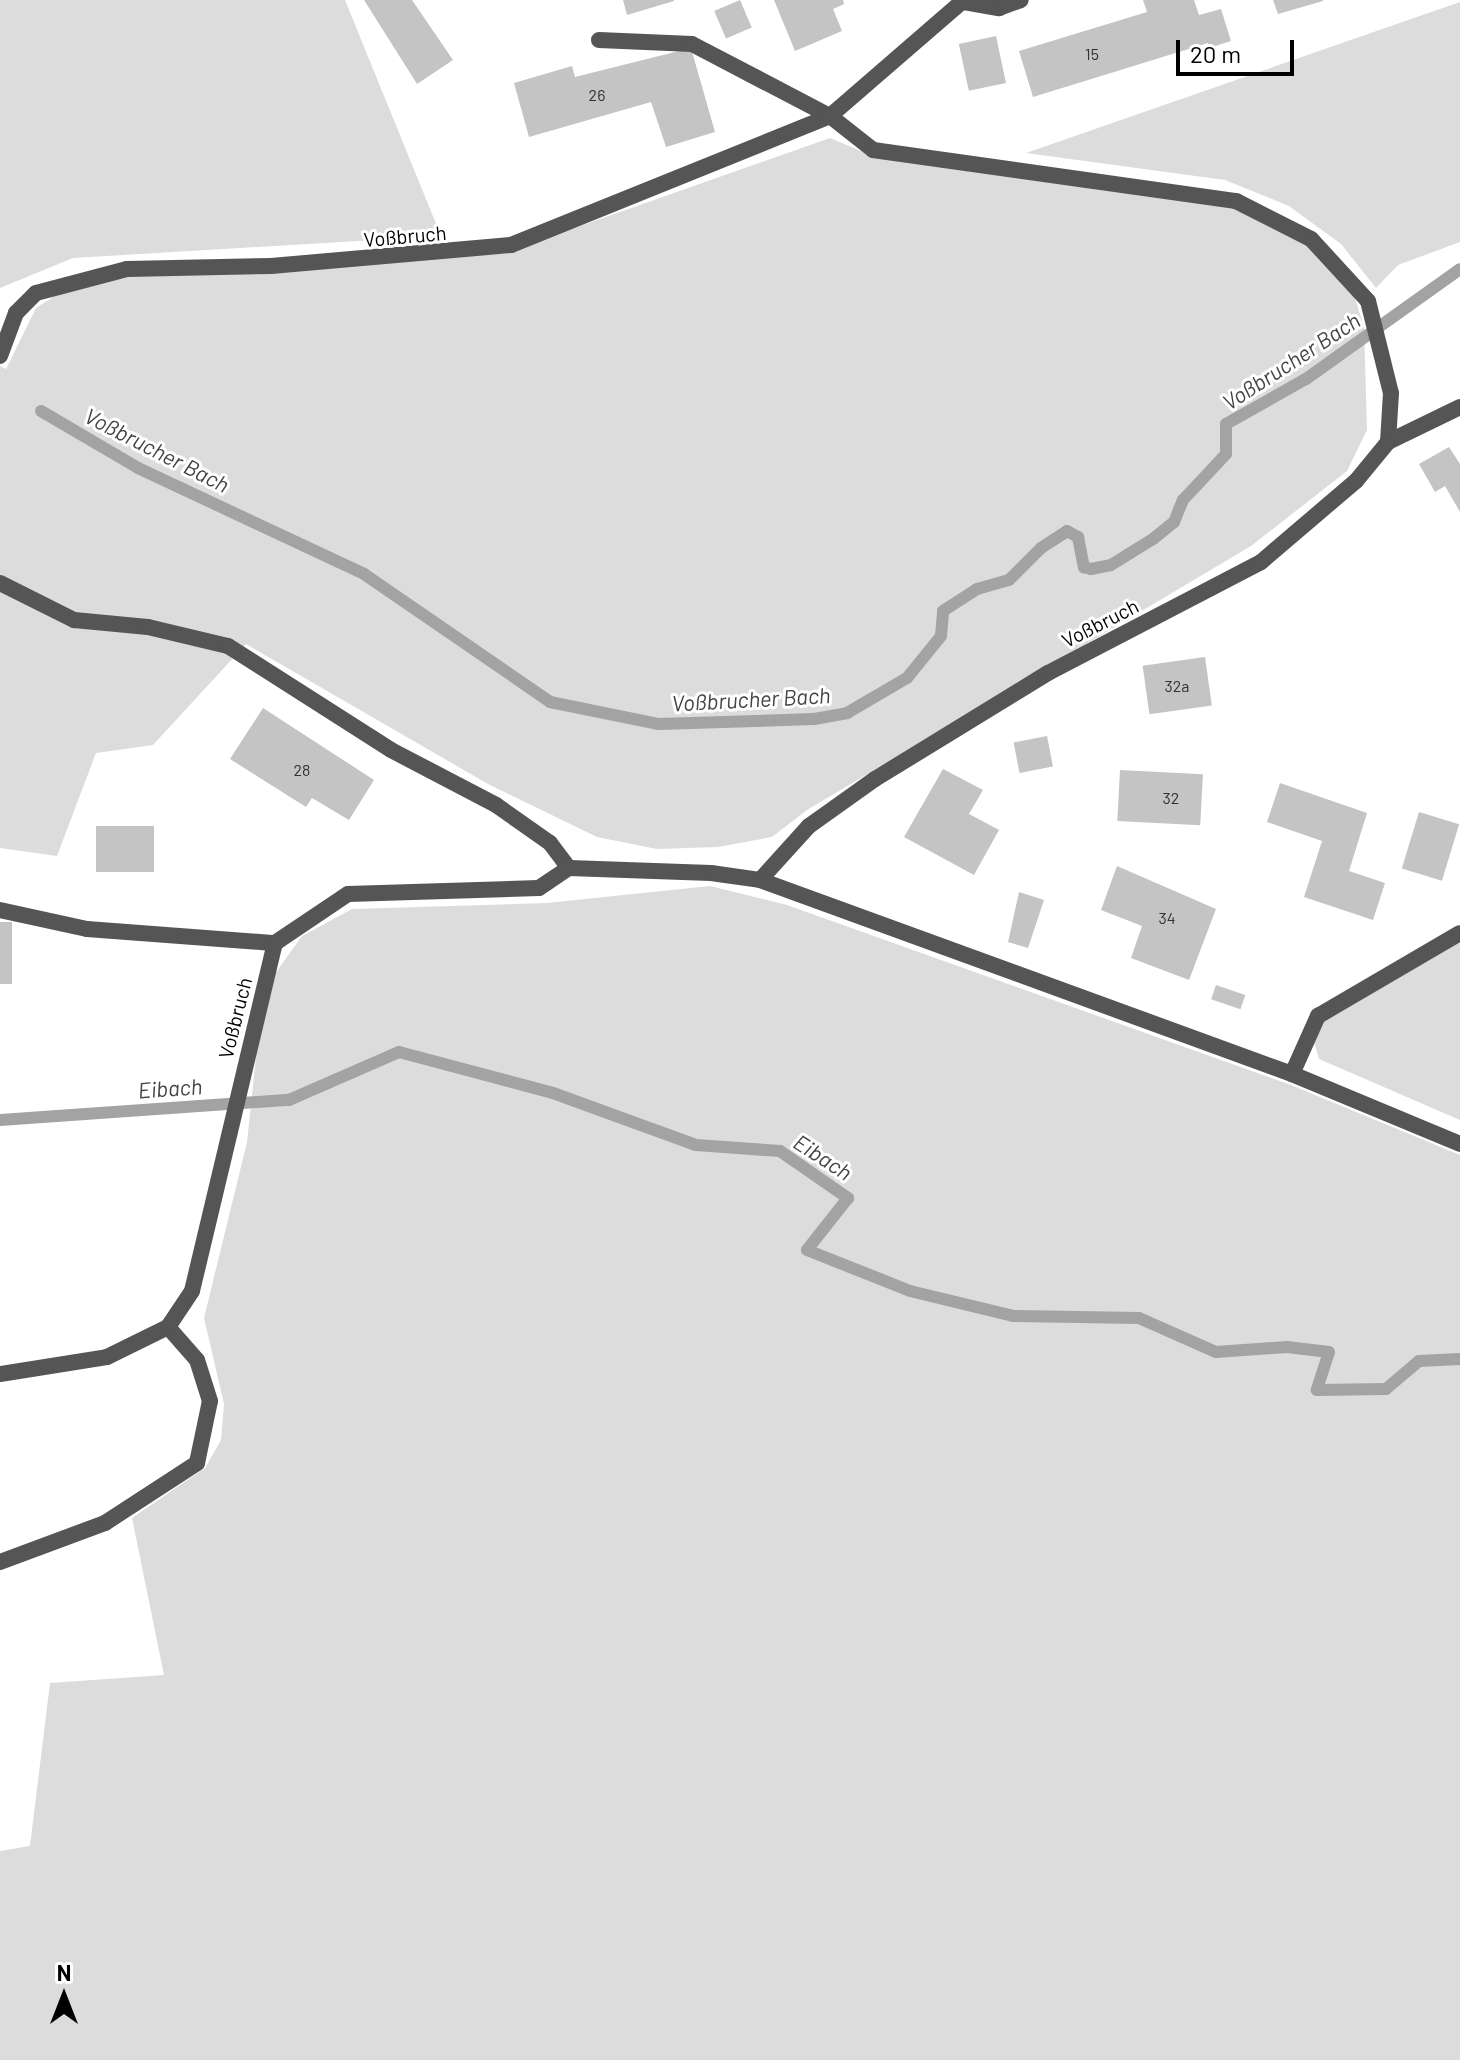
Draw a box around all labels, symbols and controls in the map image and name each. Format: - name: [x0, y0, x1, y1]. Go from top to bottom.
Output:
- scale bar: [1180, 24, 1298, 74]
- text: 20 m: [1190, 39, 1241, 68]
- house number: 15: [1085, 44, 1099, 64]
- house number: 26: [589, 85, 605, 105]
- street label: Voßbruch: [363, 220, 447, 252]
- water label: Voßbrucher Bach: [1217, 307, 1365, 415]
- water label: Voßbrucher Bach: [80, 402, 234, 498]
- street label: Voßbruch: [1058, 593, 1142, 653]
- house number: 32a: [1165, 676, 1189, 696]
- water label: Voßbrucher Bach: [671, 682, 831, 716]
- house number: 28: [294, 760, 310, 780]
- house number: 32: [1163, 788, 1179, 808]
- house number: 34: [1158, 908, 1176, 928]
- street label: Voßbruch: [213, 975, 257, 1061]
- water label: Eibach: [137, 1073, 203, 1103]
- water label: Eibach: [789, 1128, 857, 1186]
- north arrow: [24, 1956, 104, 2036]
- text: N: [57, 1959, 71, 1985]

